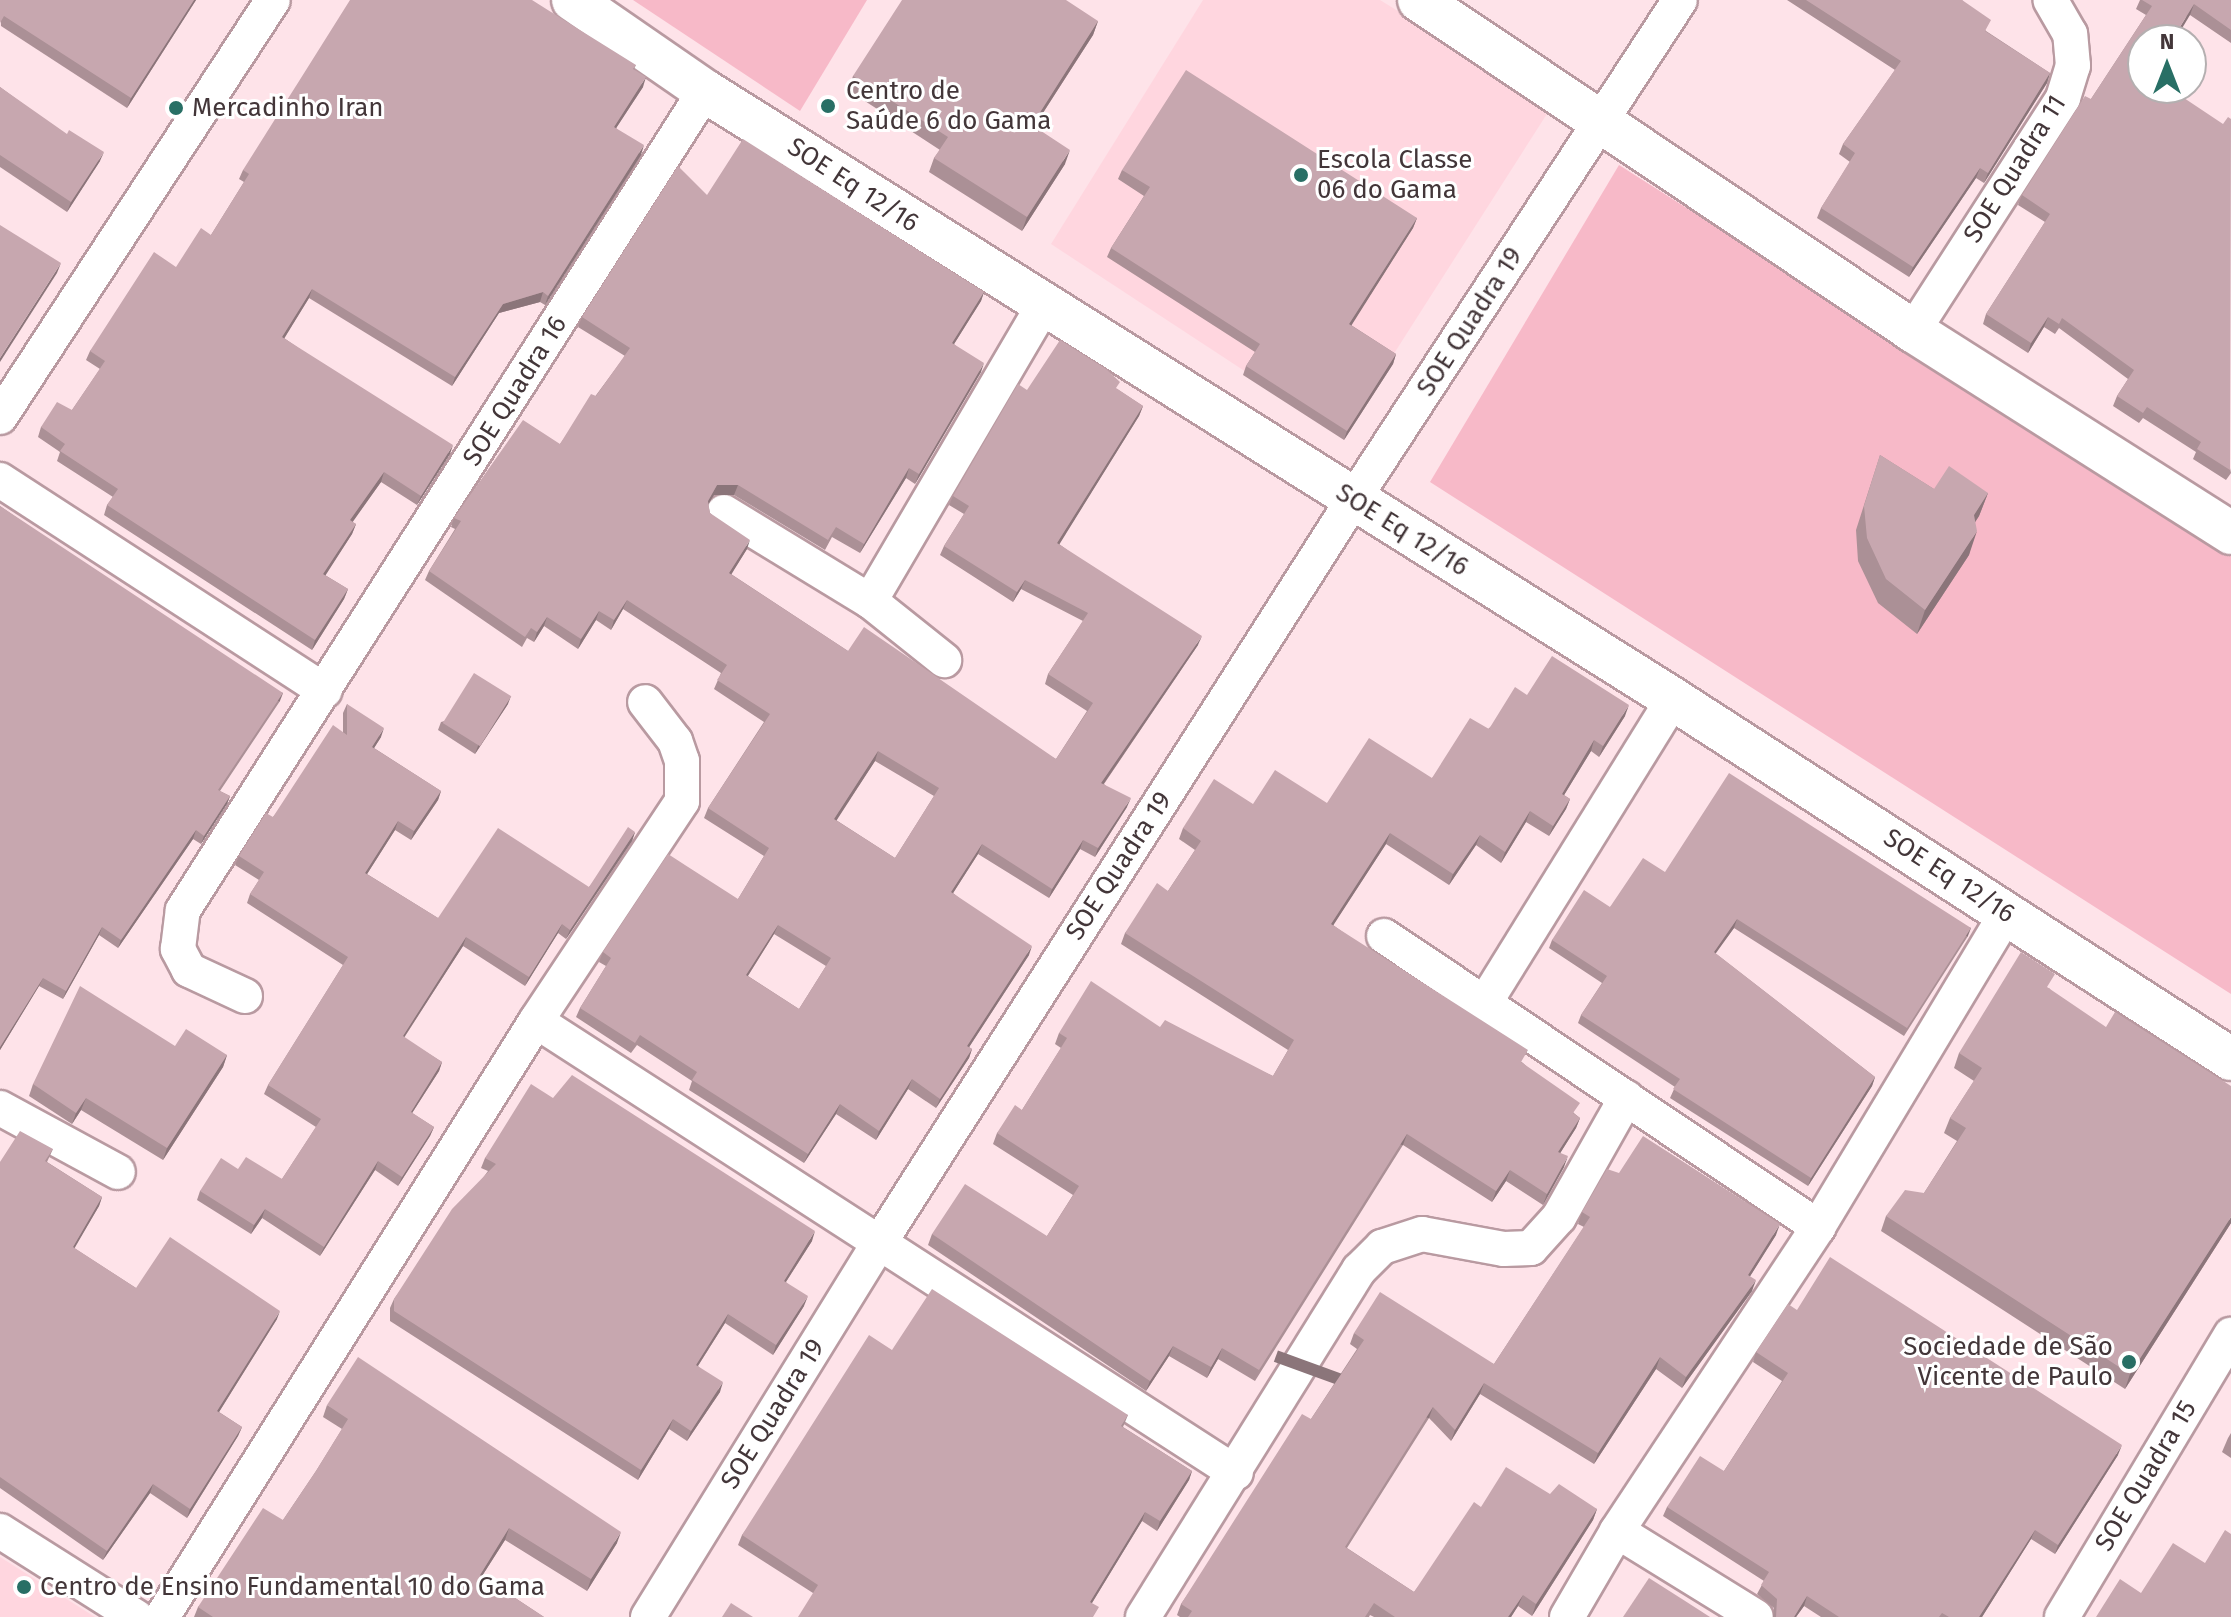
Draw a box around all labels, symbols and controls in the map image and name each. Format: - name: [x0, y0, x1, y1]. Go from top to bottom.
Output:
- north arrow: [2127, 24, 2207, 104]
- text: N: [2160, 28, 2174, 55]
- place label: Centro de Saúde 6 do Gama: [846, 75, 1051, 136]
- street label: SOE Quadra 11: [1957, 89, 2073, 249]
- place label: Mercadinho Iran: [192, 92, 384, 124]
- marker: Centro de Saúde 6 do Gama: [817, 95, 839, 117]
- marker: Mercadinho Iran: [167, 99, 185, 117]
- street label: SOE Eq 12/16: [782, 131, 924, 239]
- place label: Escola Classe 06 do Gama: [1317, 144, 1472, 206]
- marker: Escola Classe 06 do Gama: [1292, 166, 1310, 184]
- street label: SOE Quadra 19: [1410, 242, 1530, 402]
- street label: SOE Quadra 16: [456, 310, 574, 472]
- street label: SOE Eq 12/16: [1330, 477, 1474, 583]
- street label: SOE Quadra 19: [1059, 786, 1179, 946]
- street label: SOE Eq 12/16: [1878, 822, 2020, 930]
- place label: Sociedade de São Vicente de Paulo: [1903, 1331, 2113, 1392]
- street label: SOE Quadra 19: [715, 1333, 831, 1495]
- marker: Sociedade de São Vicente de Paulo: [2120, 1353, 2138, 1371]
- street label: SOE Quadra 15: [2089, 1395, 2203, 1557]
- place label: Centro de Ensino Fundamental 10 do Gama: [40, 1571, 545, 1603]
- marker: Centro de Ensino Fundamental 10 do Gama: [15, 1578, 33, 1596]

